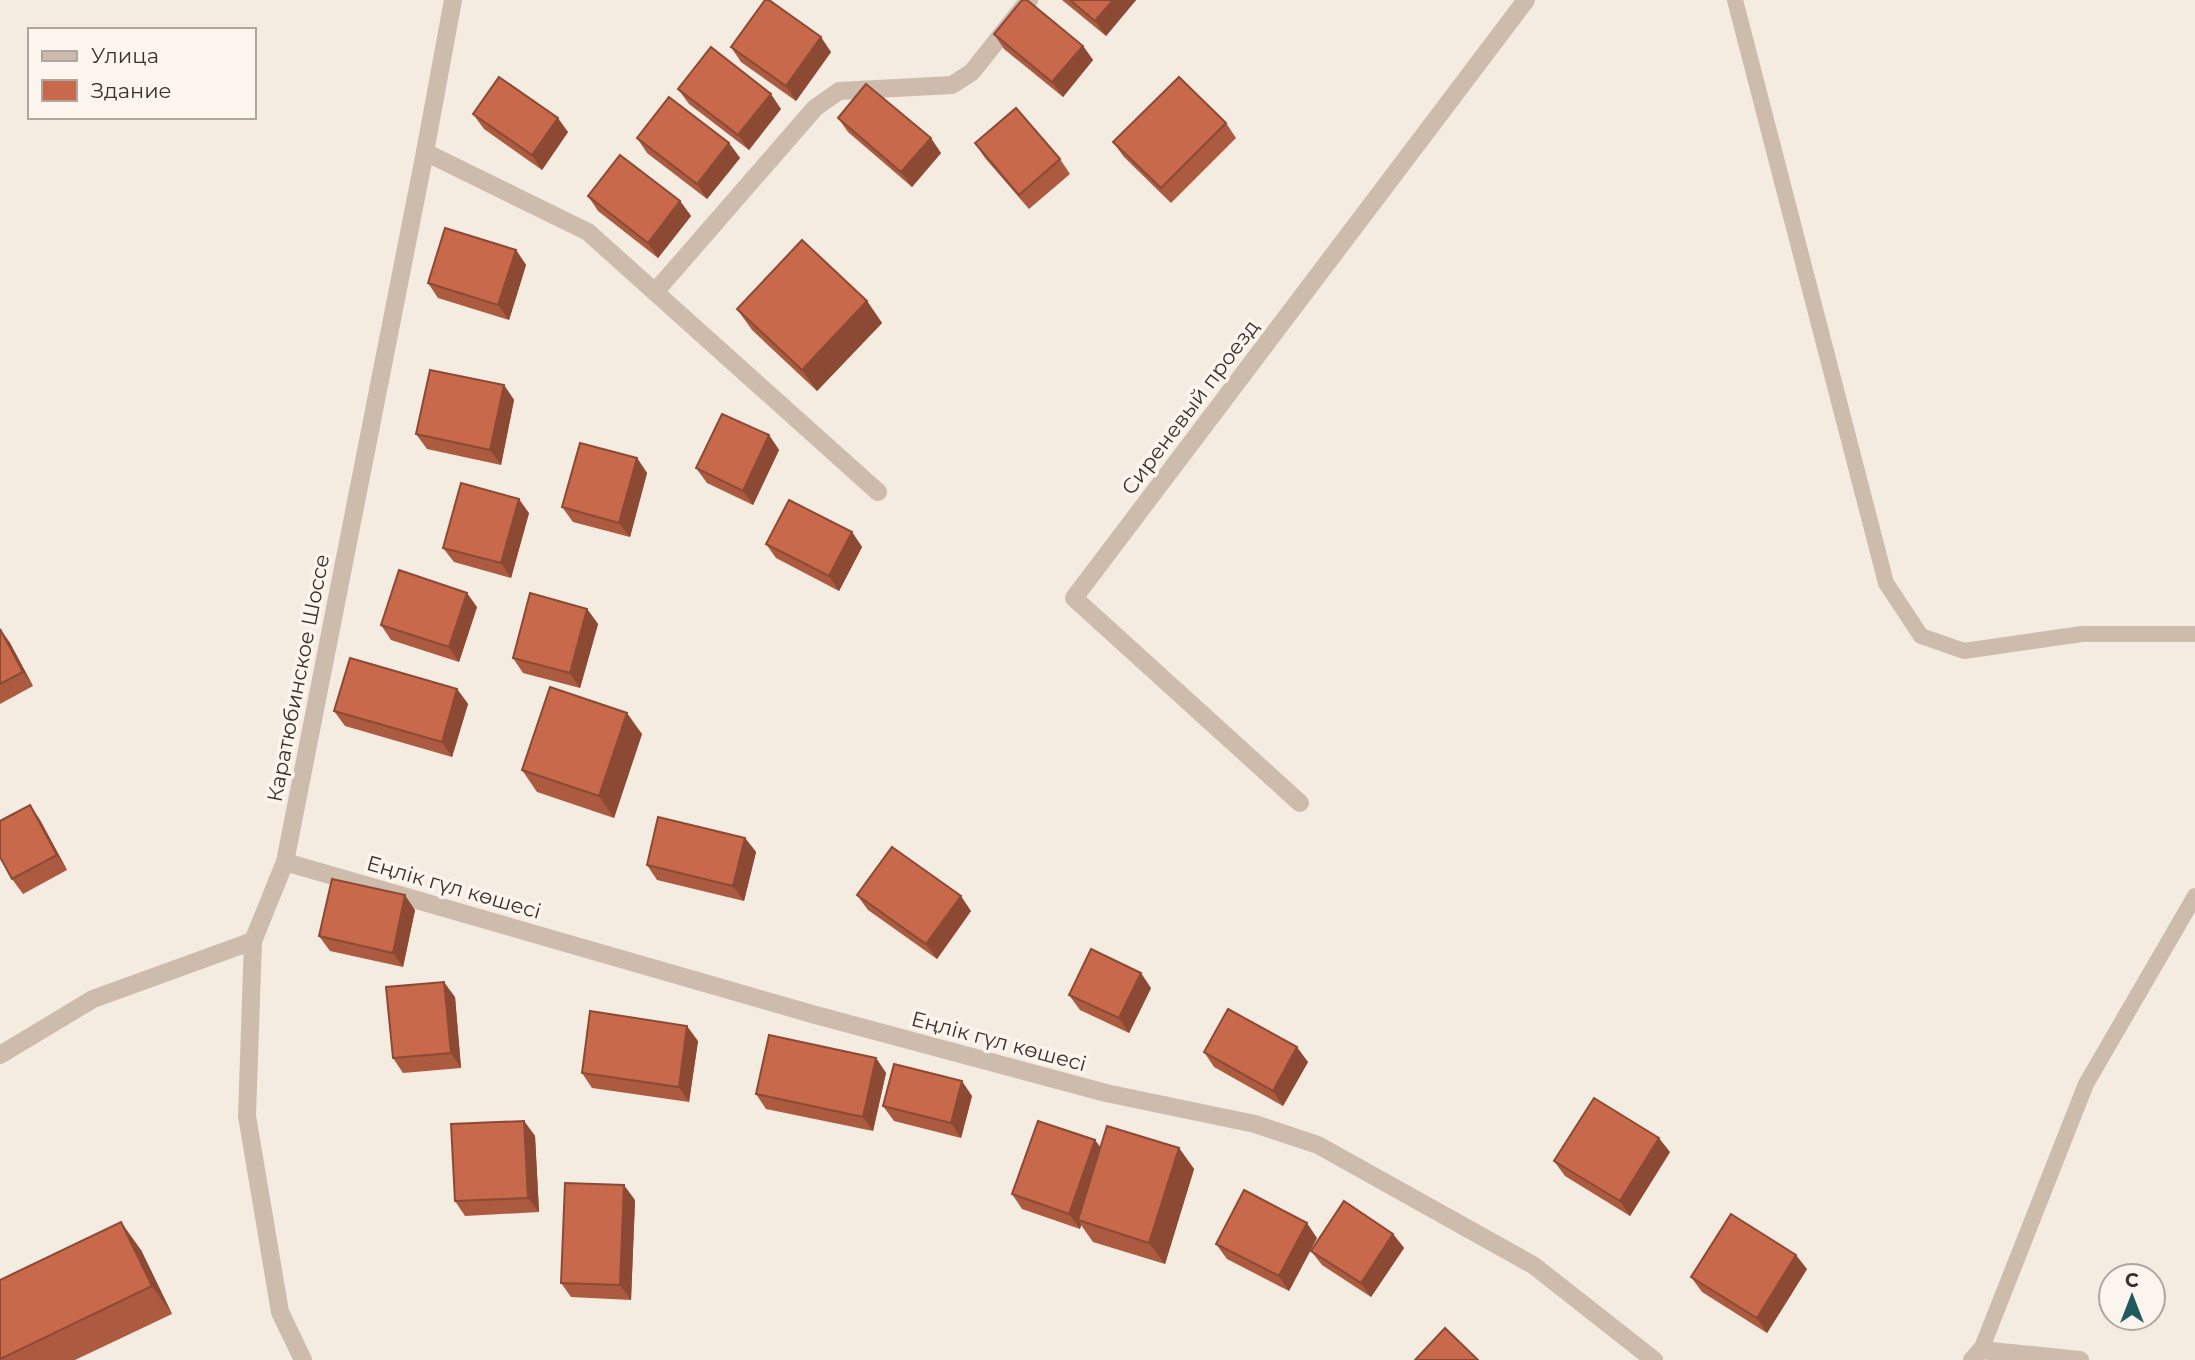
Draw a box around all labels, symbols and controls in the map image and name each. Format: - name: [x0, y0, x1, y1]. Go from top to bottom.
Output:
- legend: [28, 28, 256, 119]
- text: Улица: [91, 43, 159, 68]
- text: Здание: [91, 78, 172, 103]
- street label: Сиреневый проезд: [1116, 314, 1264, 500]
- street label: Каратюбинское Шоссе: [262, 552, 334, 804]
- street label: Еңлік гүл көшесі: [364, 850, 544, 924]
- street label: Еңлік гүл көшесі: [909, 1006, 1089, 1076]
- north arrow: [2097, 1262, 2167, 1332]
- text: С: [2125, 1269, 2139, 1292]

